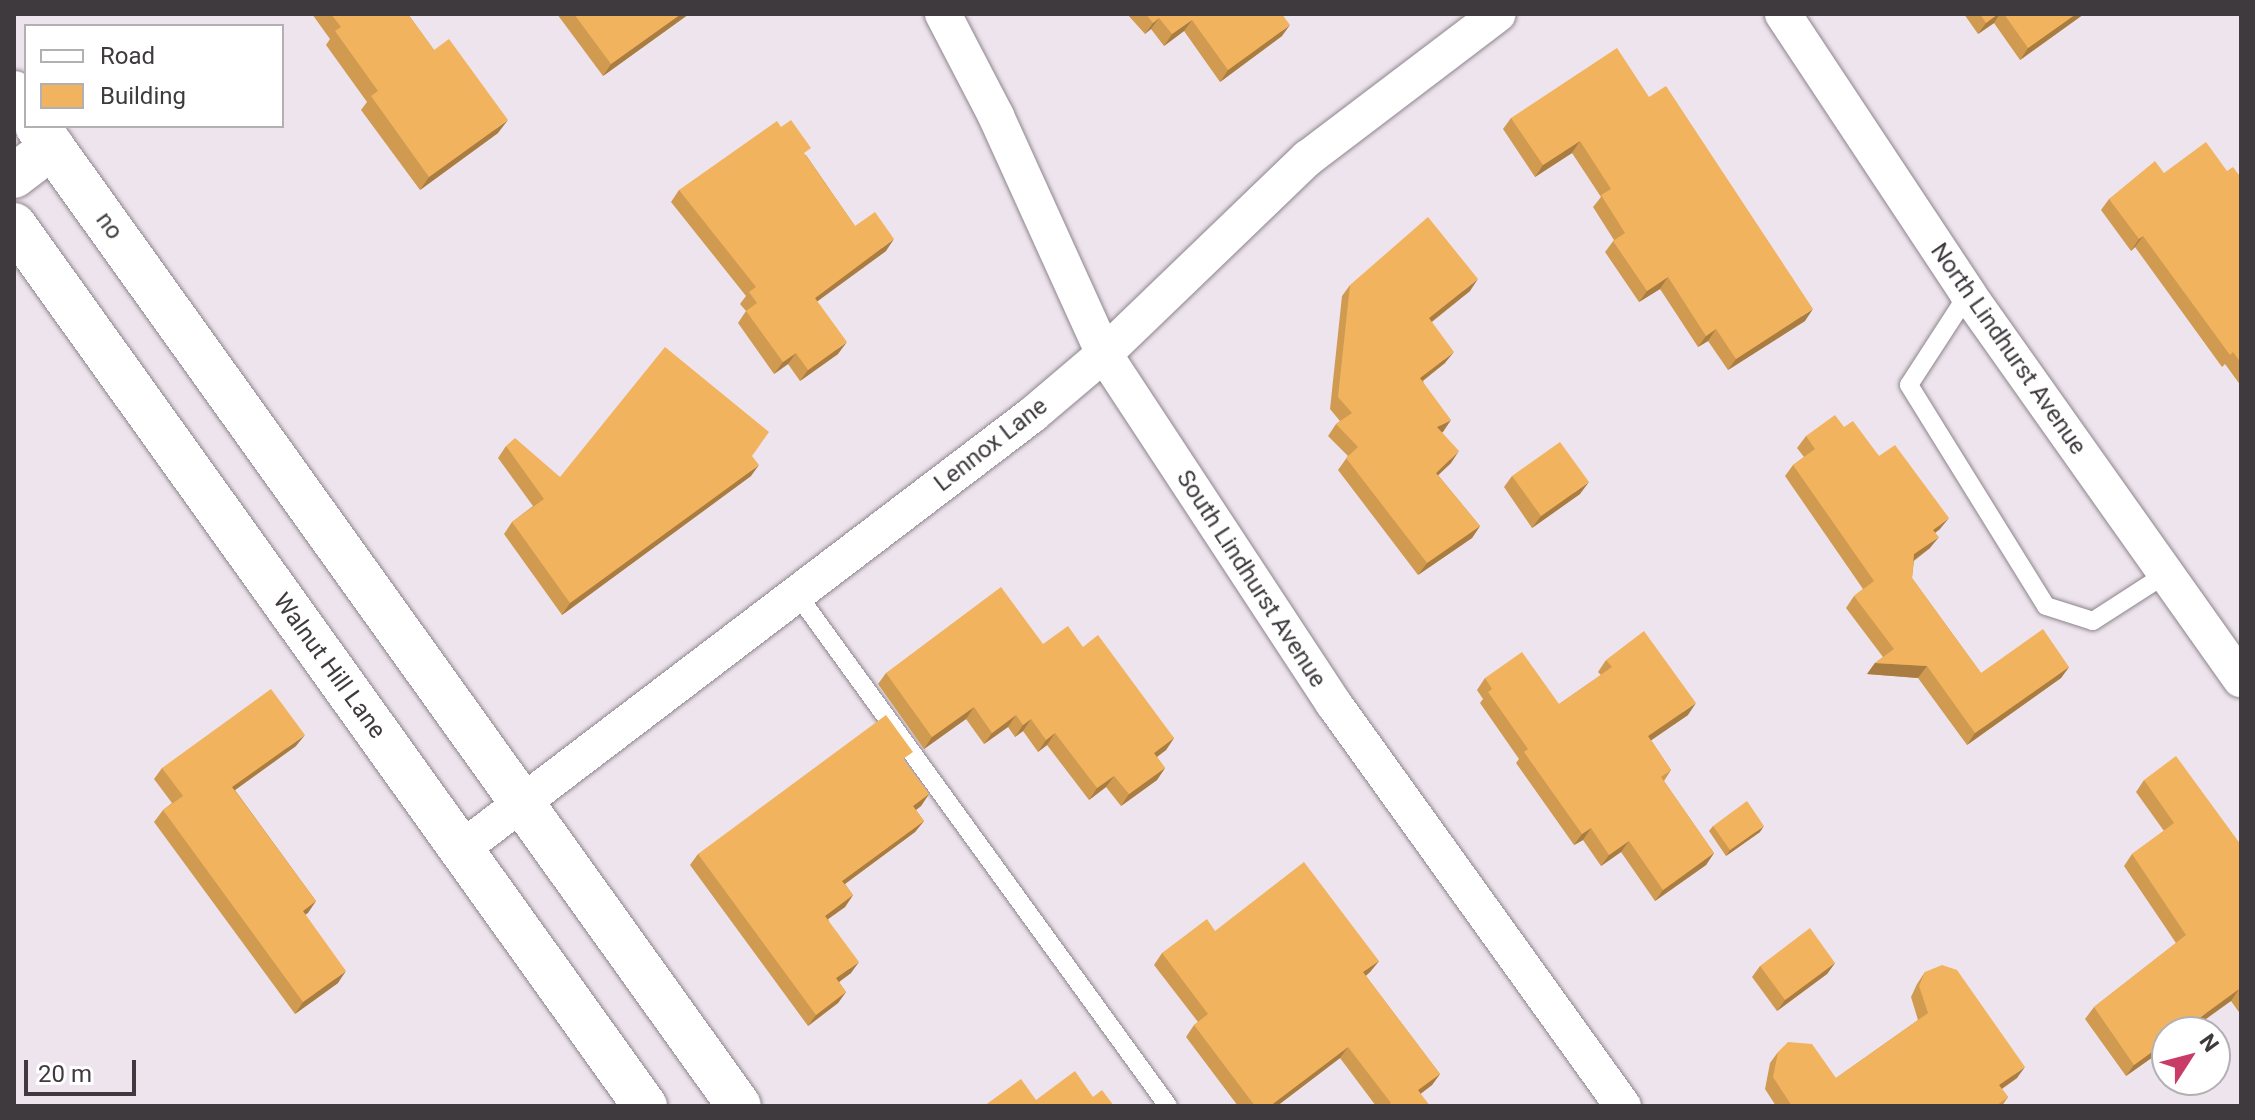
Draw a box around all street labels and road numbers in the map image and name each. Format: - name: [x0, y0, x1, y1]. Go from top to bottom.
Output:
- street label: no: [89, 207, 129, 245]
- street label: North Lindhurst Avenue: [1924, 238, 2092, 460]
- street label: Lennox Lane: [929, 392, 1053, 498]
- street label: South Lindhurst Avenue: [1170, 465, 1332, 693]
- street label: Walnut Hill Lane: [267, 588, 391, 744]

